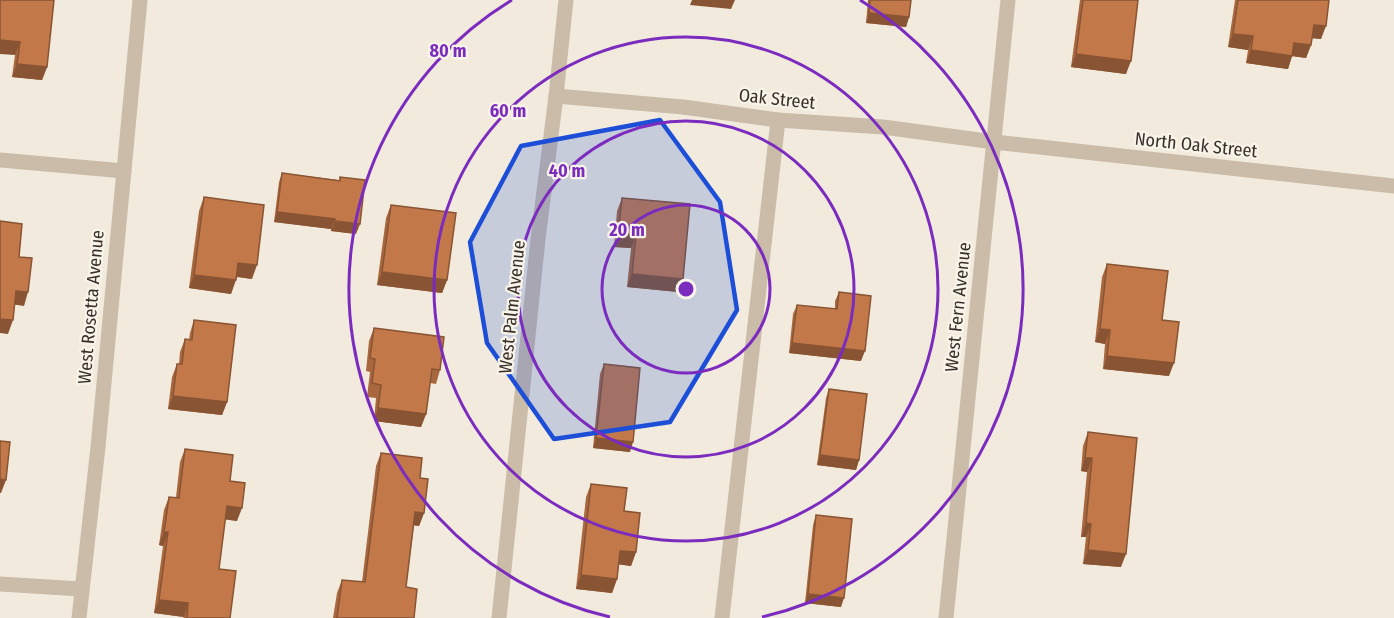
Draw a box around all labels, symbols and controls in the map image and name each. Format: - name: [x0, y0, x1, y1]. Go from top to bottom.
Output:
- text: 80 m: [430, 40, 466, 62]
- street label: Oak Street: [738, 84, 816, 114]
- text: 60 m: [490, 100, 526, 122]
- street label: North Oak Street: [1134, 128, 1258, 162]
- text: 40 m: [549, 160, 585, 182]
- text: 20 m: [608, 219, 645, 241]
- street label: West Rosetta Avenue: [73, 229, 109, 385]
- street label: West Palm Avenue: [494, 239, 530, 375]
- street label: West Fern Avenue: [940, 241, 976, 373]
- centre of rings: [676, 279, 696, 299]

